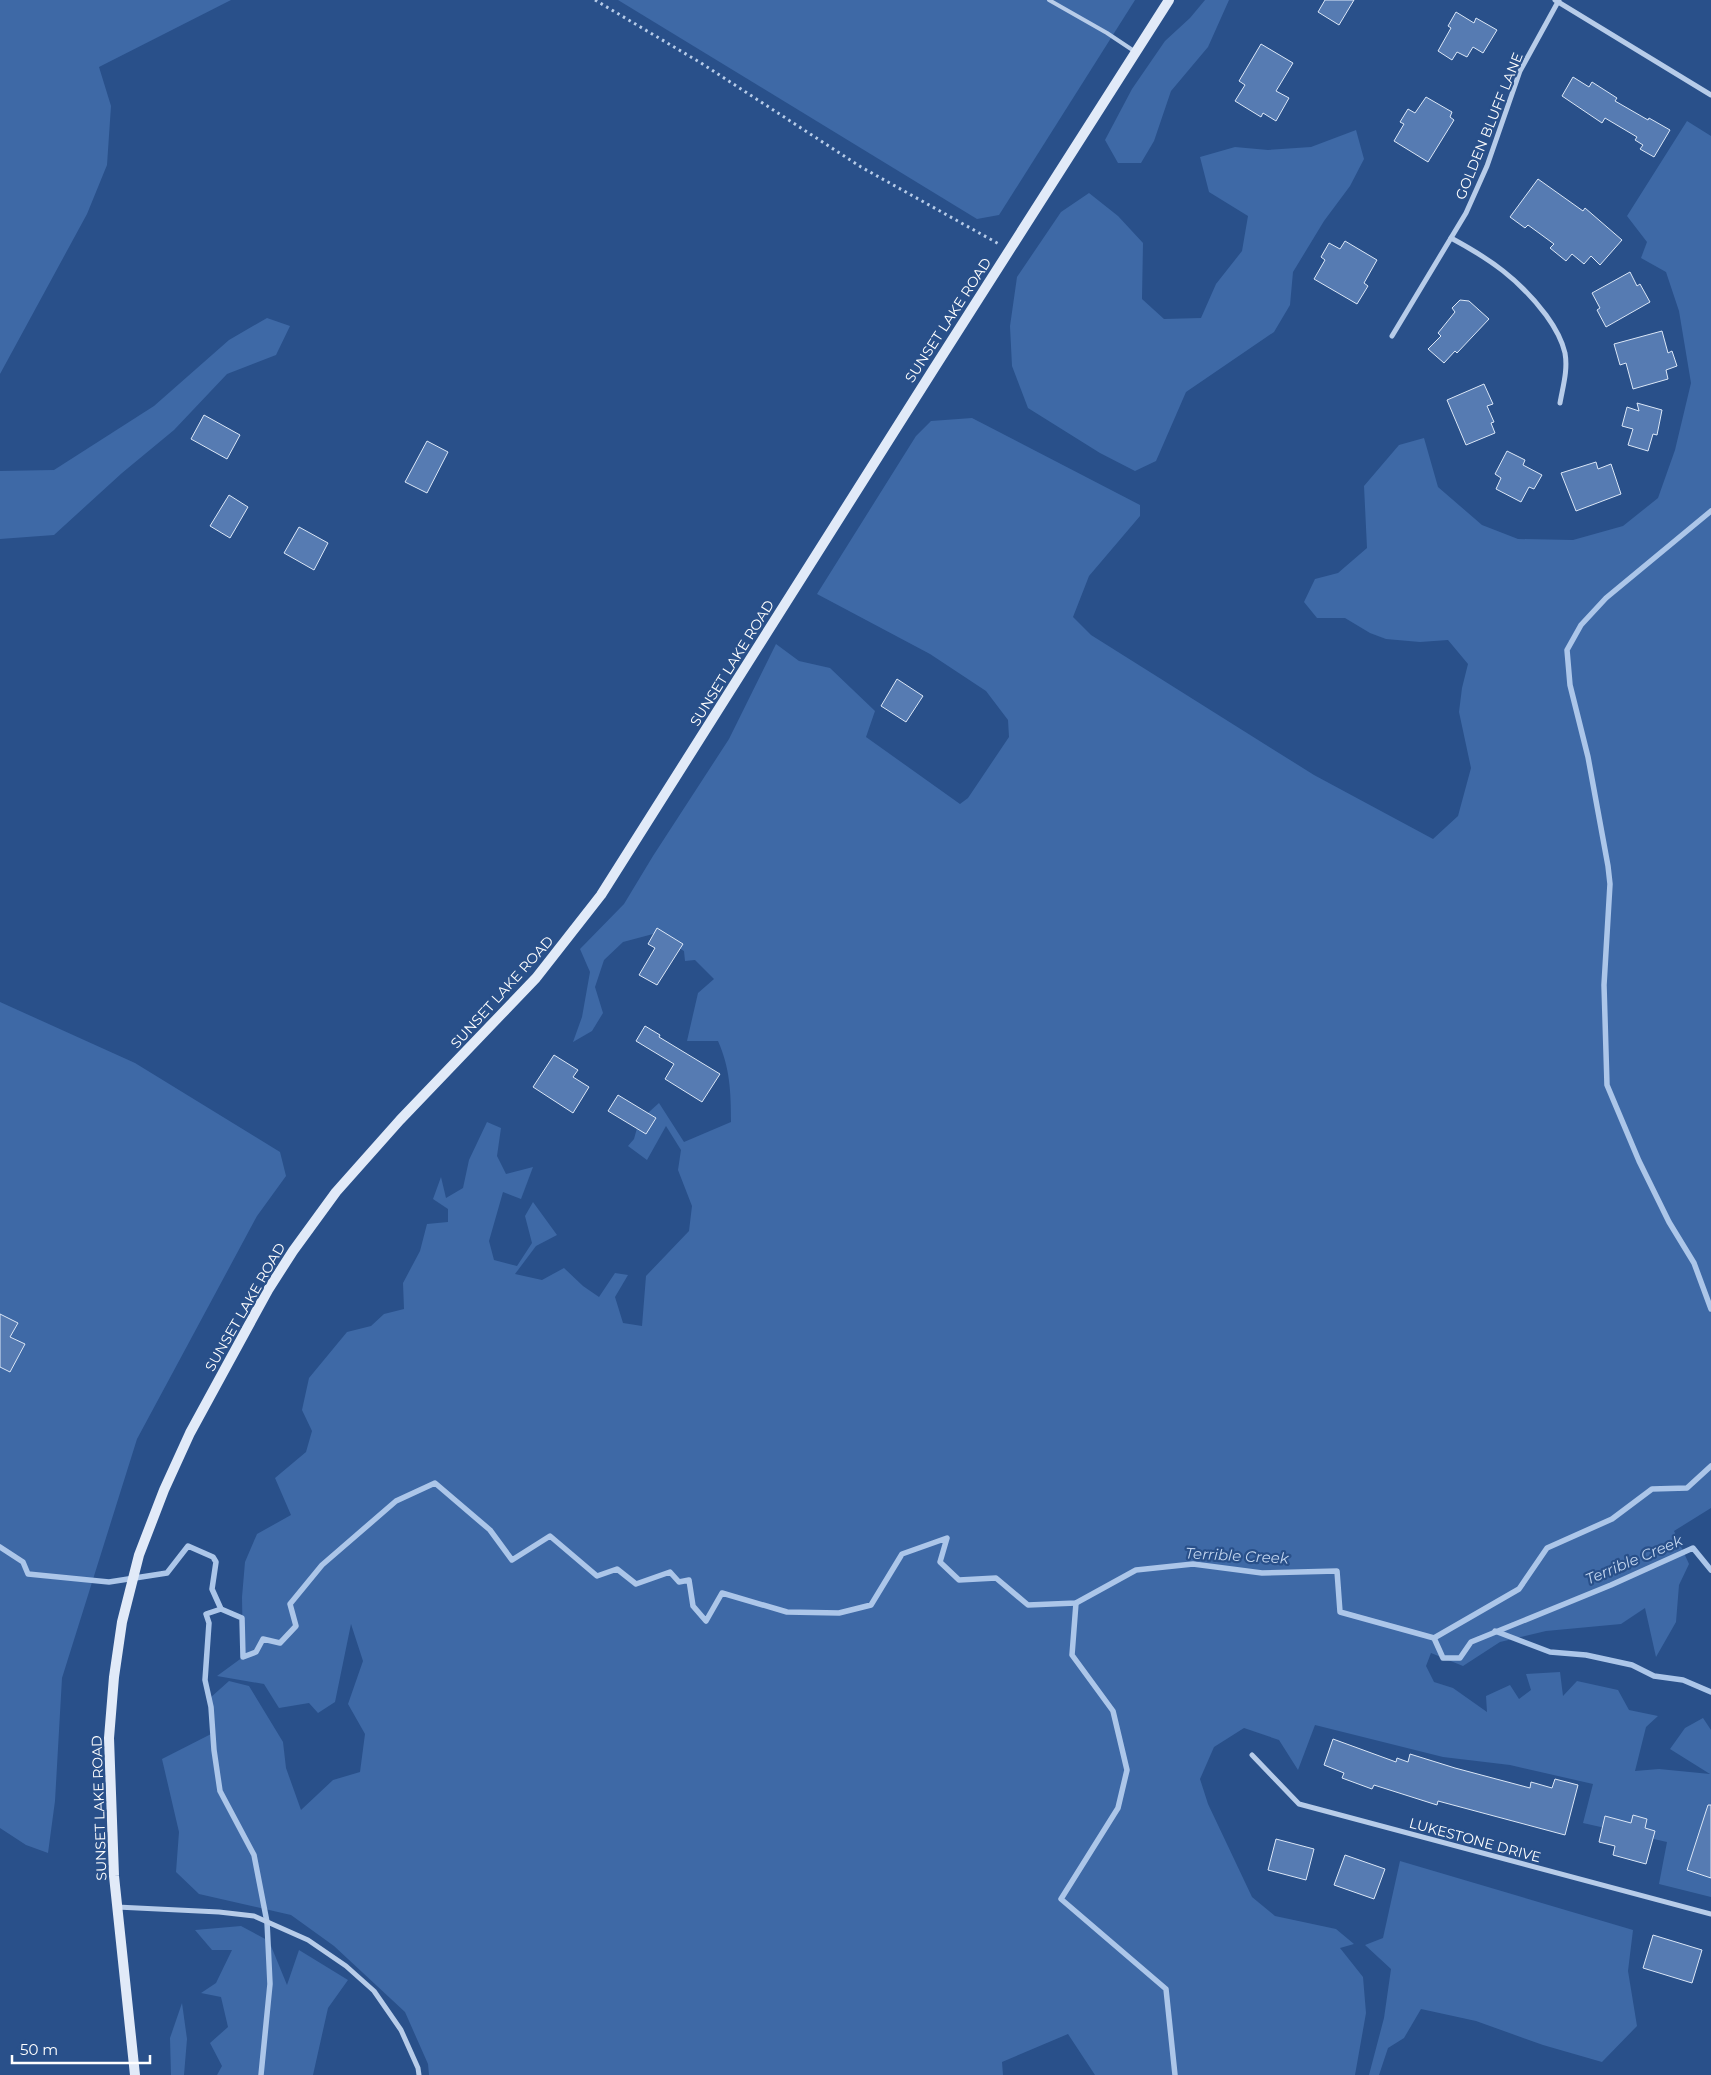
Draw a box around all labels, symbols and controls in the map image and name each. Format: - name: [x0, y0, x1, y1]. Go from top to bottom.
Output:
- street label: GOLDEN BLUFF LANE: [1451, 50, 1527, 202]
- street label: SUNSET LAKE ROAD: [901, 254, 995, 386]
- street label: SUNSET LAKE ROAD: [686, 597, 778, 729]
- street label: SUNSET LAKE ROAD: [447, 932, 557, 1052]
- street label: SUNSET LAKE ROAD: [201, 1240, 289, 1374]
- water label: Terrible Creek: [1582, 1530, 1686, 1589]
- water label: Terrible Creek: [1185, 1543, 1290, 1568]
- street label: SUNSET LAKE ROAD: [87, 1735, 111, 1881]
- street label: LUKESTONE DRIVE: [1407, 1814, 1543, 1866]
- scale bar: [12, 2032, 150, 2064]
- text: 50 m: [20, 2040, 58, 2059]

